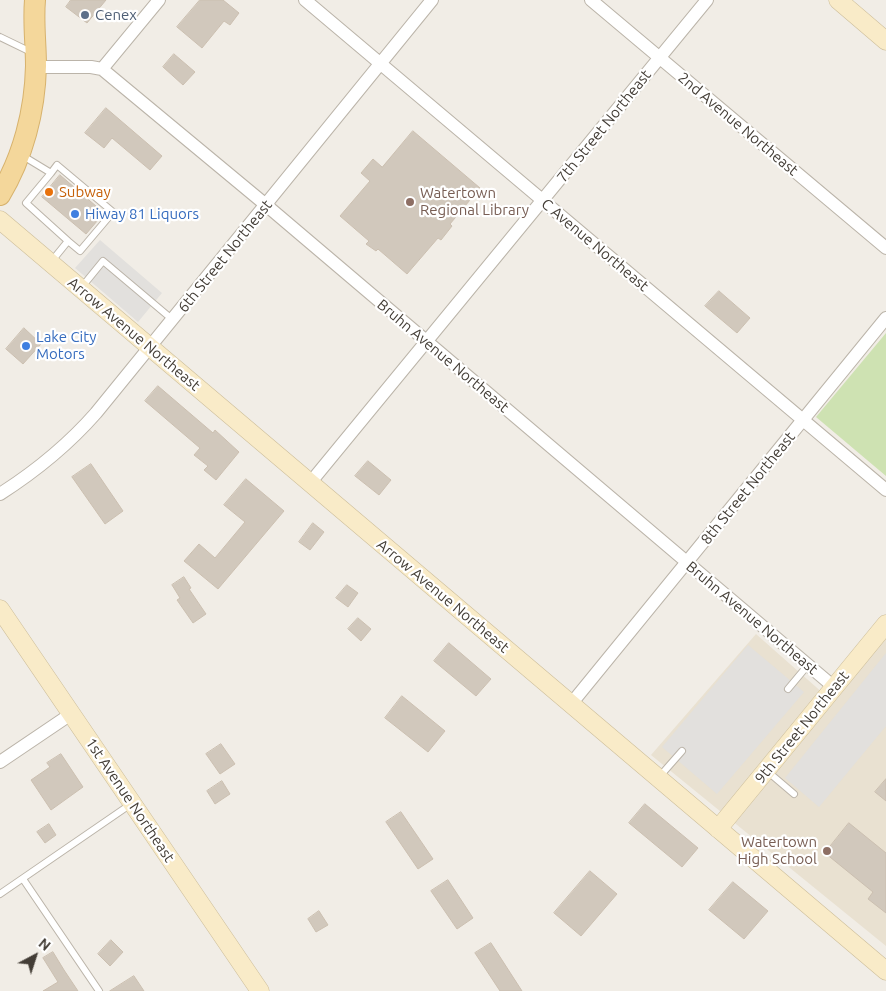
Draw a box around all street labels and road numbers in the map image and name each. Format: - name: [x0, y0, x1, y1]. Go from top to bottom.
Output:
- street label: 7th Street Northeast: [553, 66, 655, 186]
- street label: 2nd Avenue Northeast: [674, 69, 802, 179]
- street label: C Avenue Northeast: [538, 195, 652, 295]
- street label: 6th Street Northeast: [174, 196, 276, 316]
- street label: Arrow Avenue Northeast: [64, 273, 204, 395]
- street label: Bruhn Avenue Northeast: [374, 296, 512, 416]
- street label: 8th Street Northeast: [697, 428, 799, 548]
- street label: Arrow Avenue Northeast: [373, 535, 513, 657]
- street label: Bruhn Avenue Northeast: [683, 558, 821, 678]
- street label: 9th Street Northeast: [751, 667, 853, 787]
- street label: 1st Avenue Northeast: [82, 734, 178, 866]

